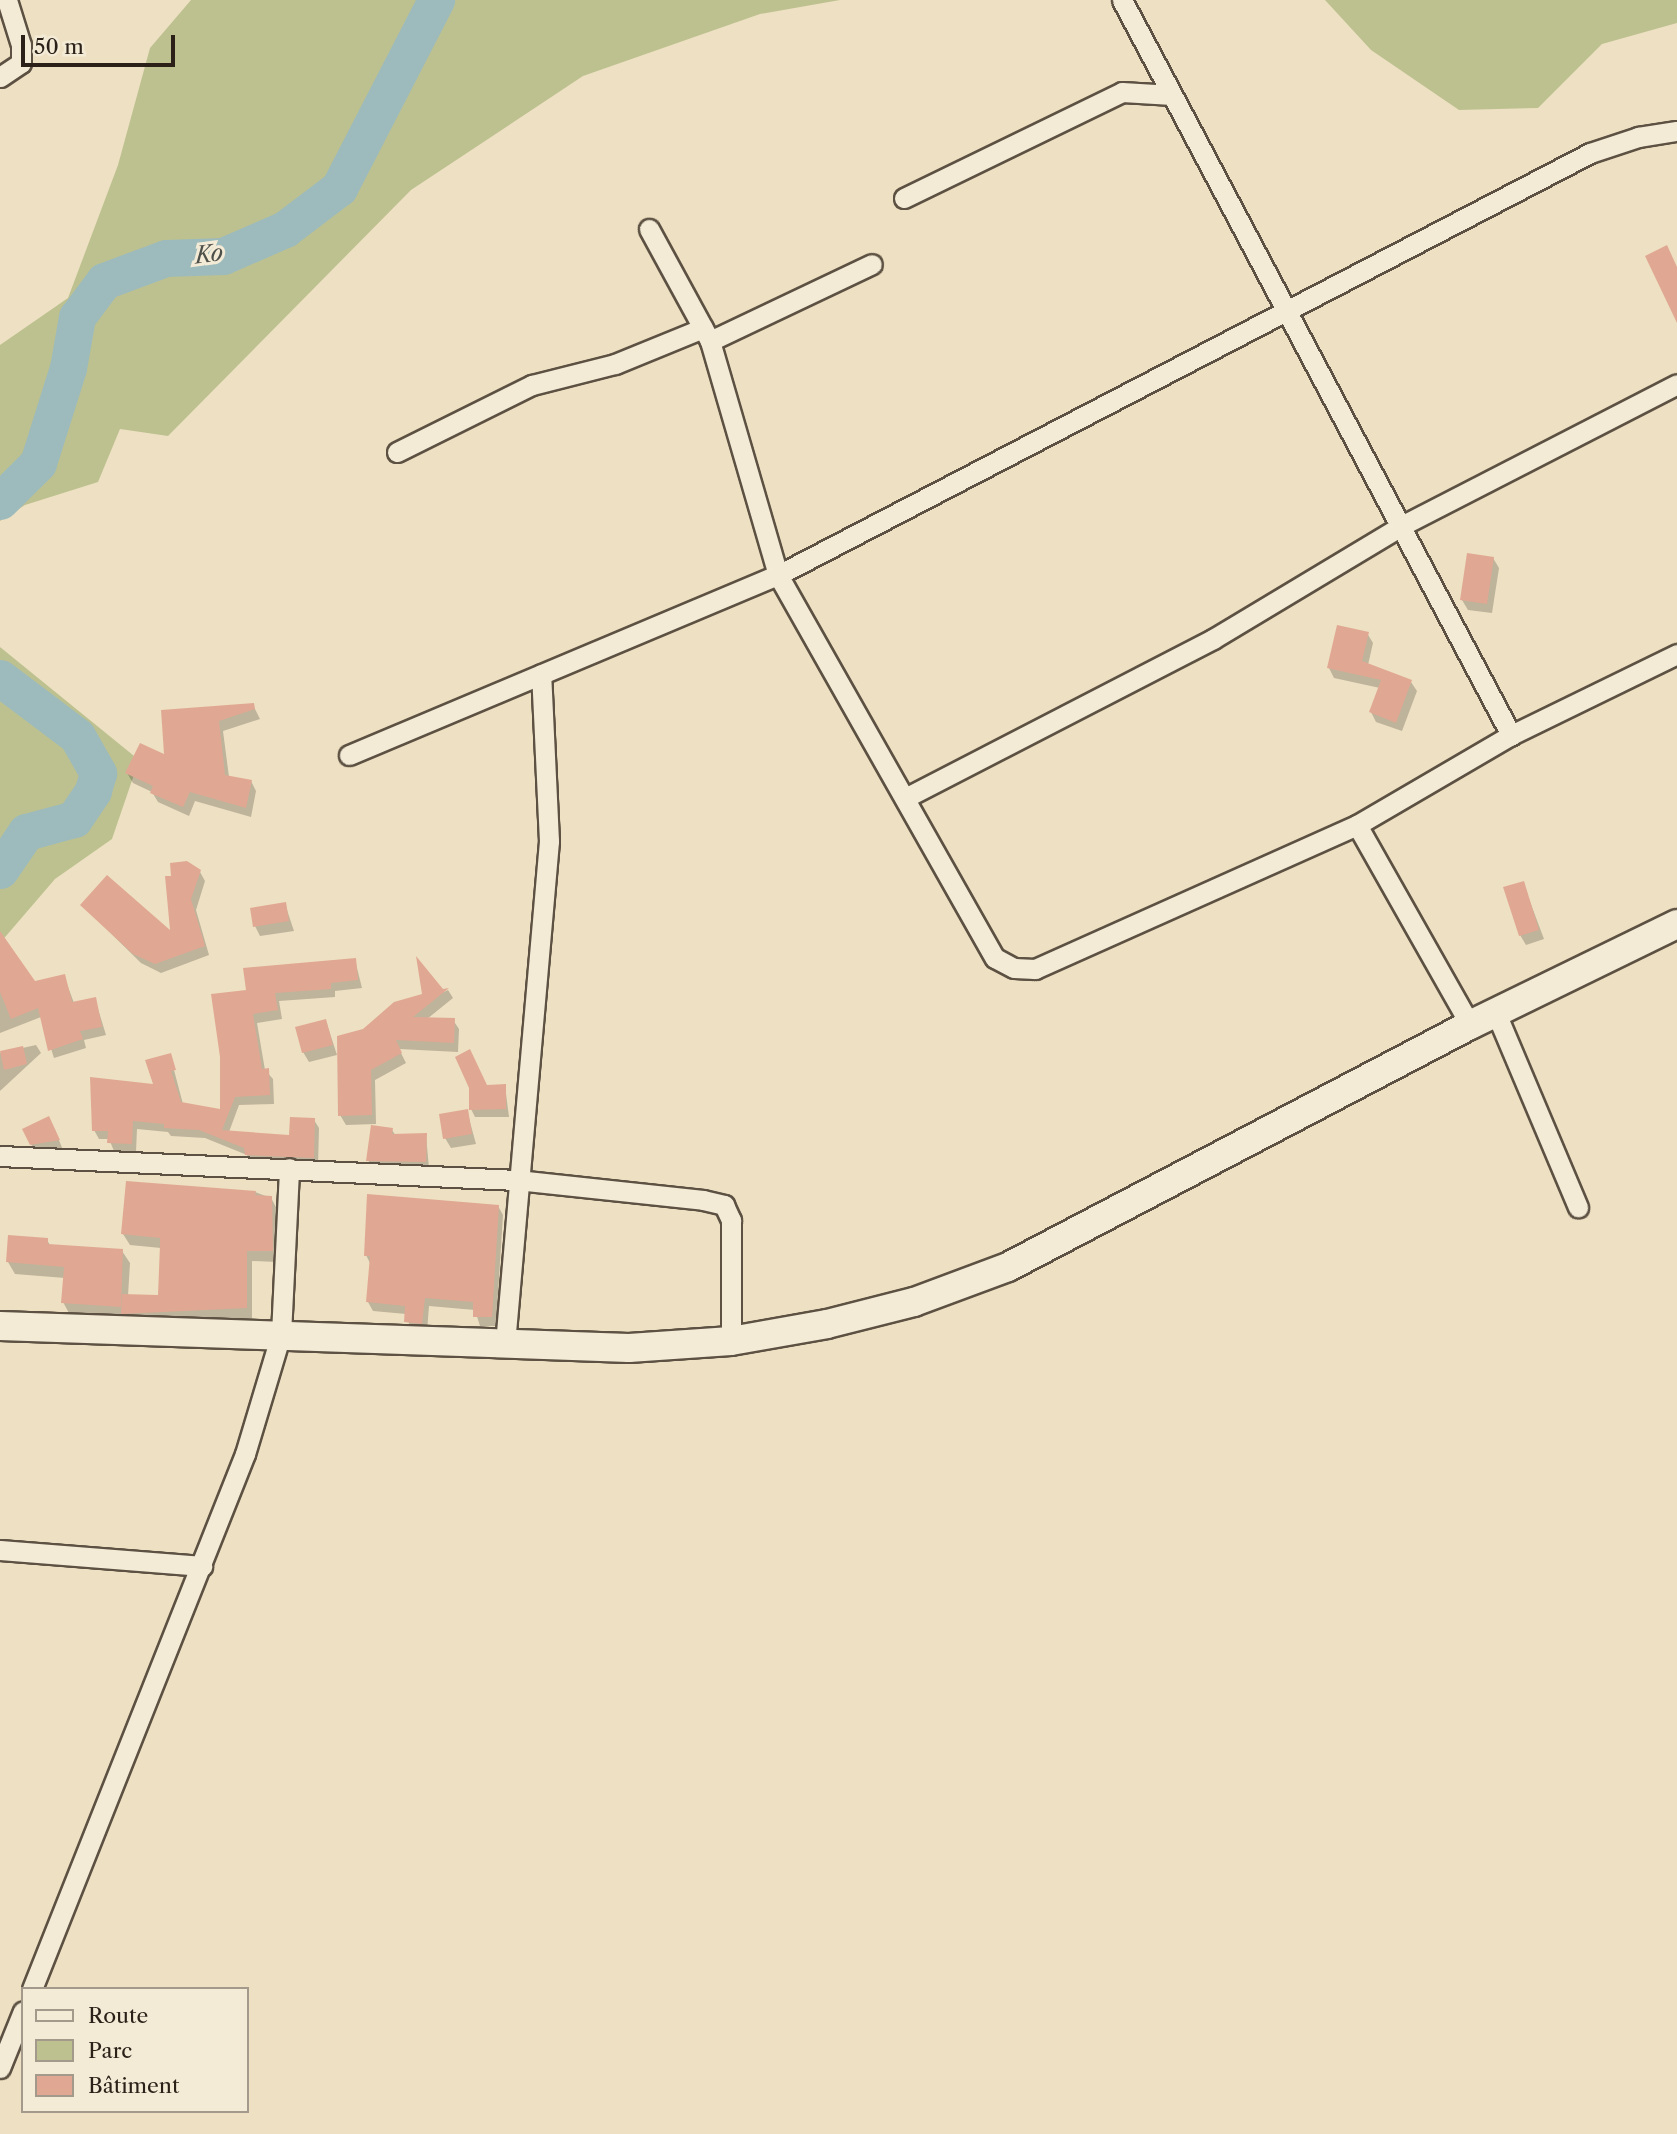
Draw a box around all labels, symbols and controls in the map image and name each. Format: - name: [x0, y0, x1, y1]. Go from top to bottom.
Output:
- scale bar: [24, 21, 178, 65]
- text: 50 m: [34, 34, 84, 59]
- water label: Ko: [193, 239, 225, 269]
- legend: [21, 1987, 248, 2113]
- text: Route: [88, 2003, 148, 2028]
- text: Parc: [88, 2038, 132, 2063]
- text: Bâtiment: [88, 2073, 179, 2098]

